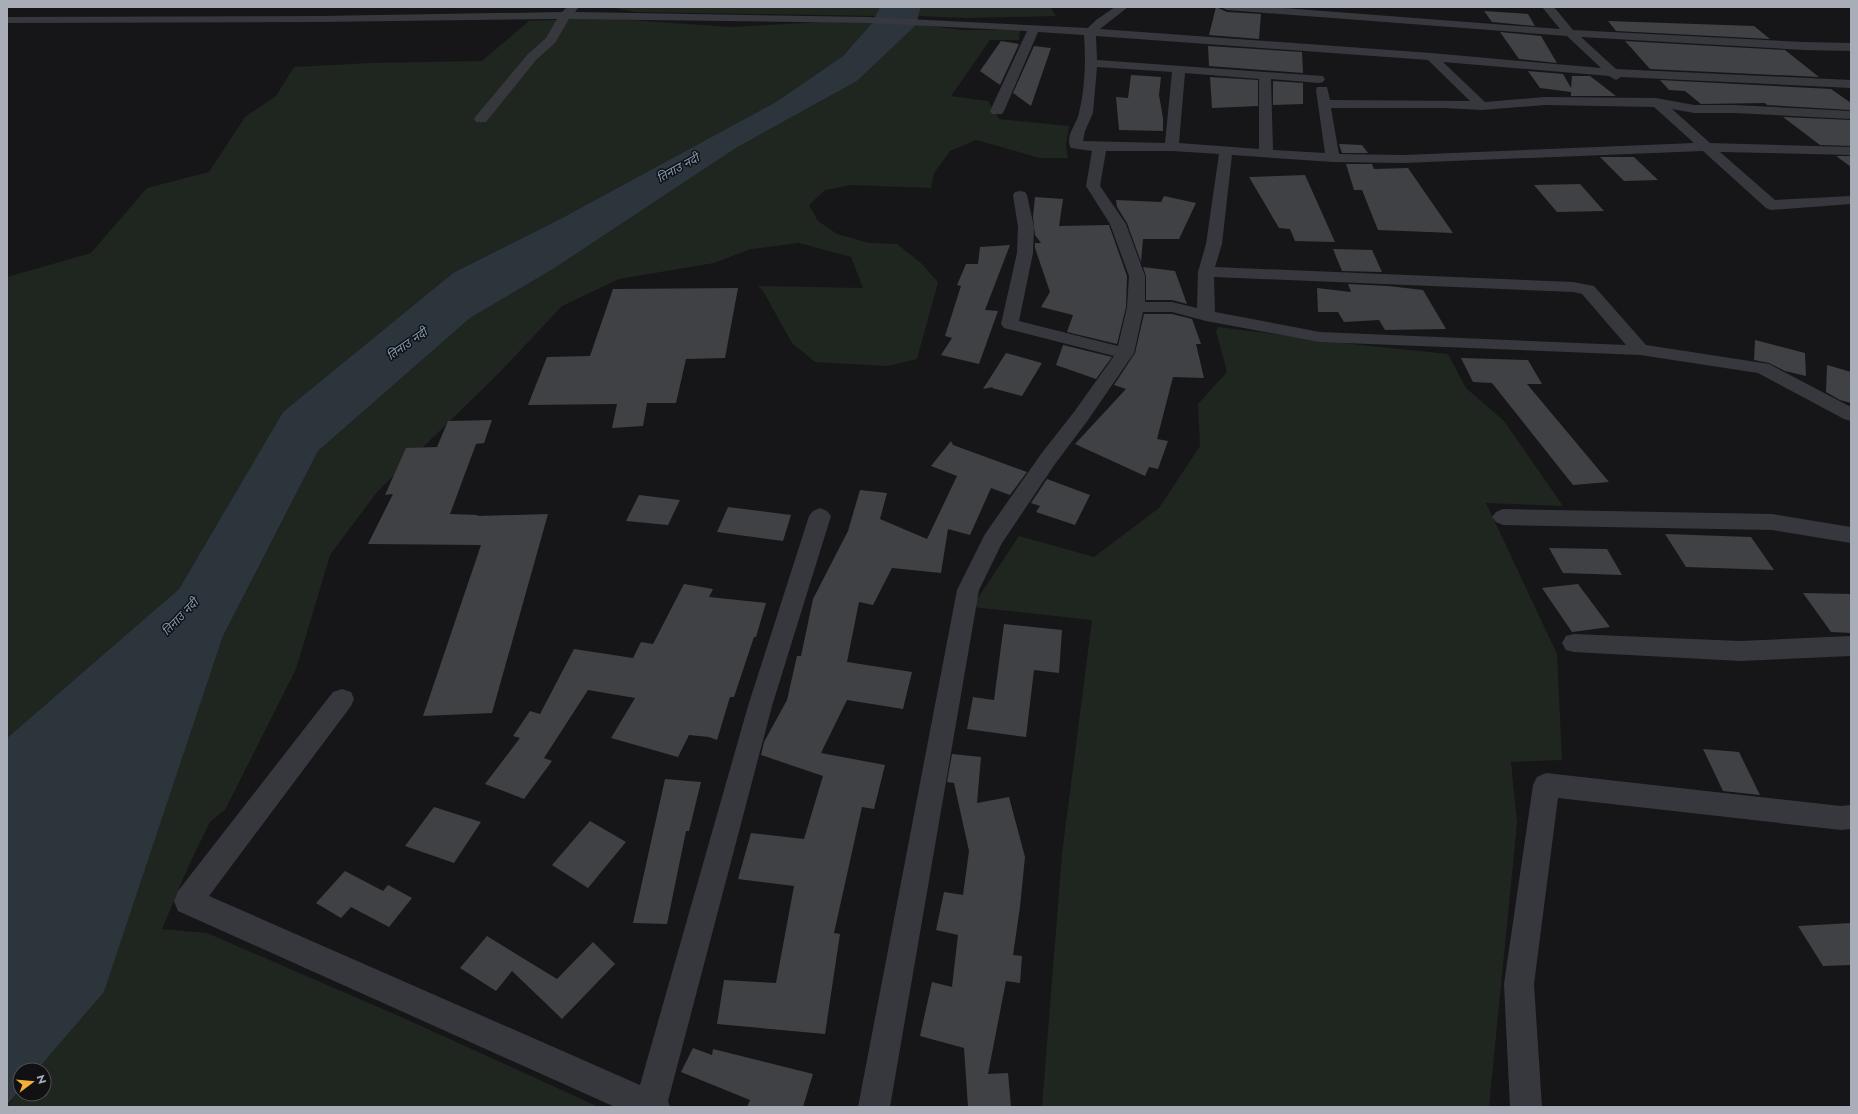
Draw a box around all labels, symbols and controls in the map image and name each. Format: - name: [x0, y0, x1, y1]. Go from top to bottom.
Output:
- water label: तिनाउ नदी: [653, 148, 705, 187]
- water label: तिनाउ नदी: [383, 322, 433, 365]
- water label: तिनाउ नदी: [158, 592, 204, 640]
- north arrow: [12, 1062, 52, 1102]
- text: N: [33, 1073, 51, 1086]

